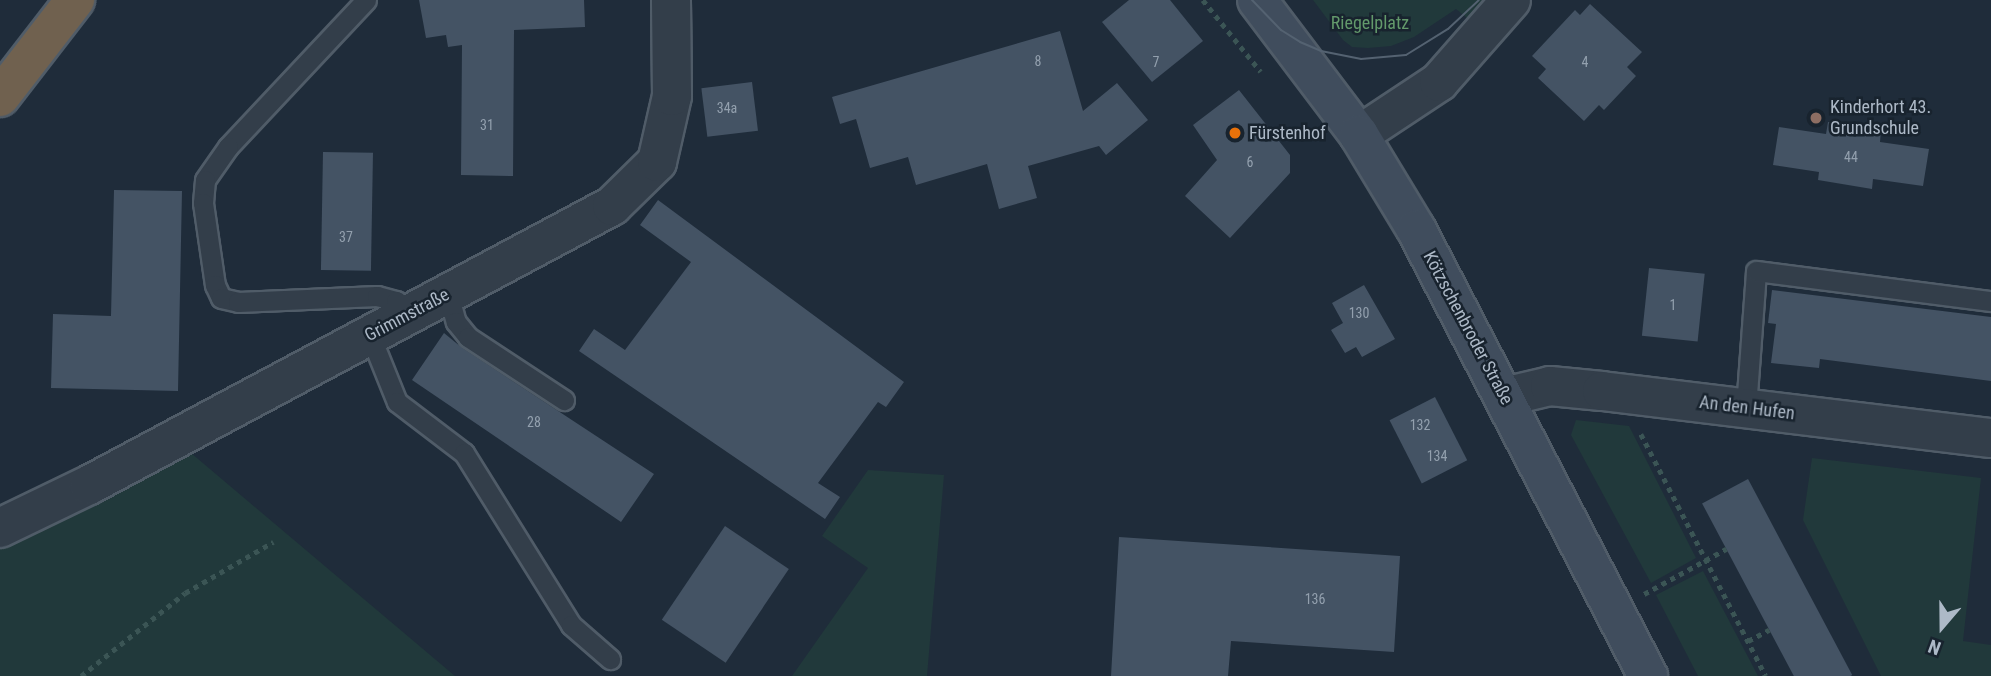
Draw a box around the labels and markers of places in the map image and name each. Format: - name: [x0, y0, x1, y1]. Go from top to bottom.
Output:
- place label: Kinderhort 43. Grundschule: [1830, 97, 1931, 140]
- marker: Kinderhort 43. Grundschule: [1808, 110, 1824, 126]
- place label: Fürstenhof: [1249, 122, 1326, 144]
- marker: Fürstenhof: [1227, 125, 1243, 141]

